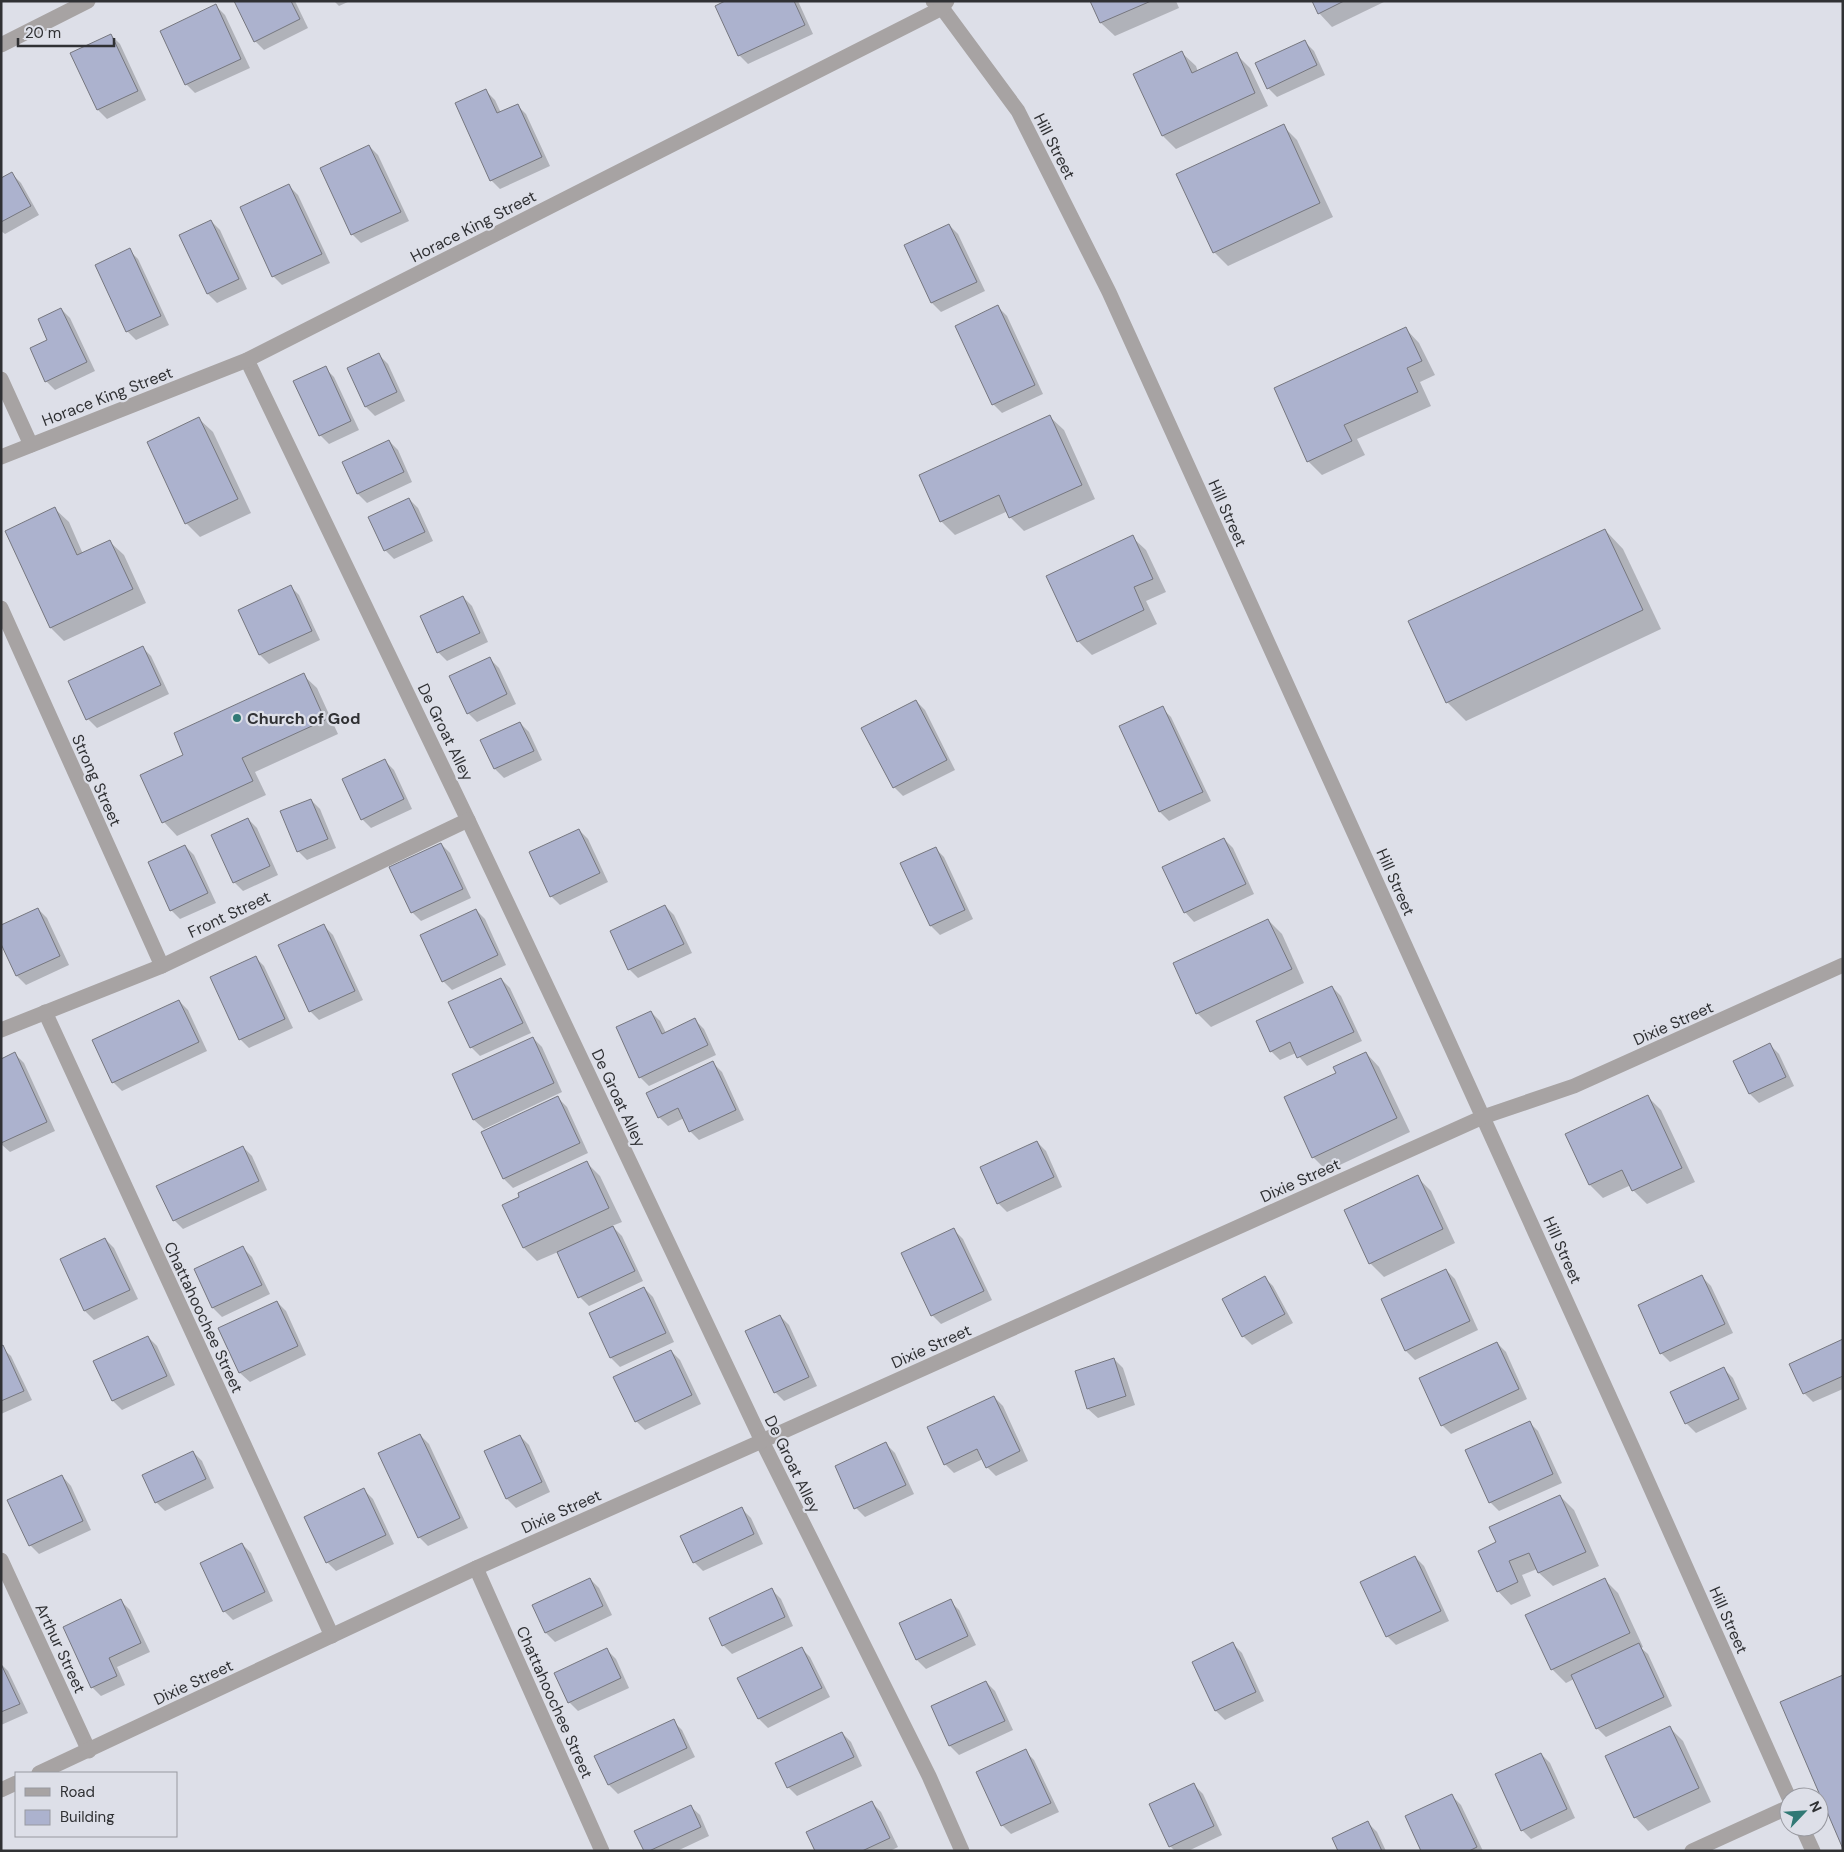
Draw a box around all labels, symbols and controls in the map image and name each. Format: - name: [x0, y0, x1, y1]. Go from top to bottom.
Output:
- scale bar: [18, 15, 114, 47]
- text: 20 m: [25, 23, 61, 43]
- street label: Hill Street: [1029, 110, 1080, 183]
- street label: Horace King Street: [407, 186, 540, 267]
- street label: Horace King Street: [39, 362, 176, 431]
- street label: Hill Street: [1203, 476, 1252, 550]
- street label: De Groat Alley: [413, 680, 478, 785]
- place label: Church of God: [247, 708, 360, 729]
- marker: Church of God: [231, 712, 243, 724]
- street label: Strong Street: [67, 731, 126, 829]
- street label: Hill Street: [1371, 845, 1420, 919]
- street label: Front Street: [185, 886, 274, 943]
- street label: Dixie Street: [1630, 997, 1716, 1050]
- street label: De Groat Alley: [587, 1046, 651, 1151]
- street label: Dixie Street: [1257, 1154, 1343, 1207]
- street label: Hill Street: [1538, 1213, 1587, 1287]
- street label: Chattahoochee Street: [159, 1238, 248, 1396]
- street label: Dixie Street: [888, 1320, 974, 1373]
- street label: De Groat Alley: [760, 1412, 825, 1517]
- street label: Dixie Street: [518, 1485, 604, 1538]
- street label: Hill Street: [1704, 1583, 1753, 1657]
- street label: Arthur Street: [31, 1600, 91, 1696]
- street label: Chattahoochee Street: [511, 1623, 598, 1782]
- street label: Dixie Street: [150, 1655, 236, 1710]
- legend: [15, 1772, 178, 1837]
- text: Road: [60, 1782, 95, 1802]
- north arrow: [1779, 1787, 1829, 1837]
- text: N: [1805, 1798, 1826, 1815]
- text: Building: [60, 1807, 115, 1827]

